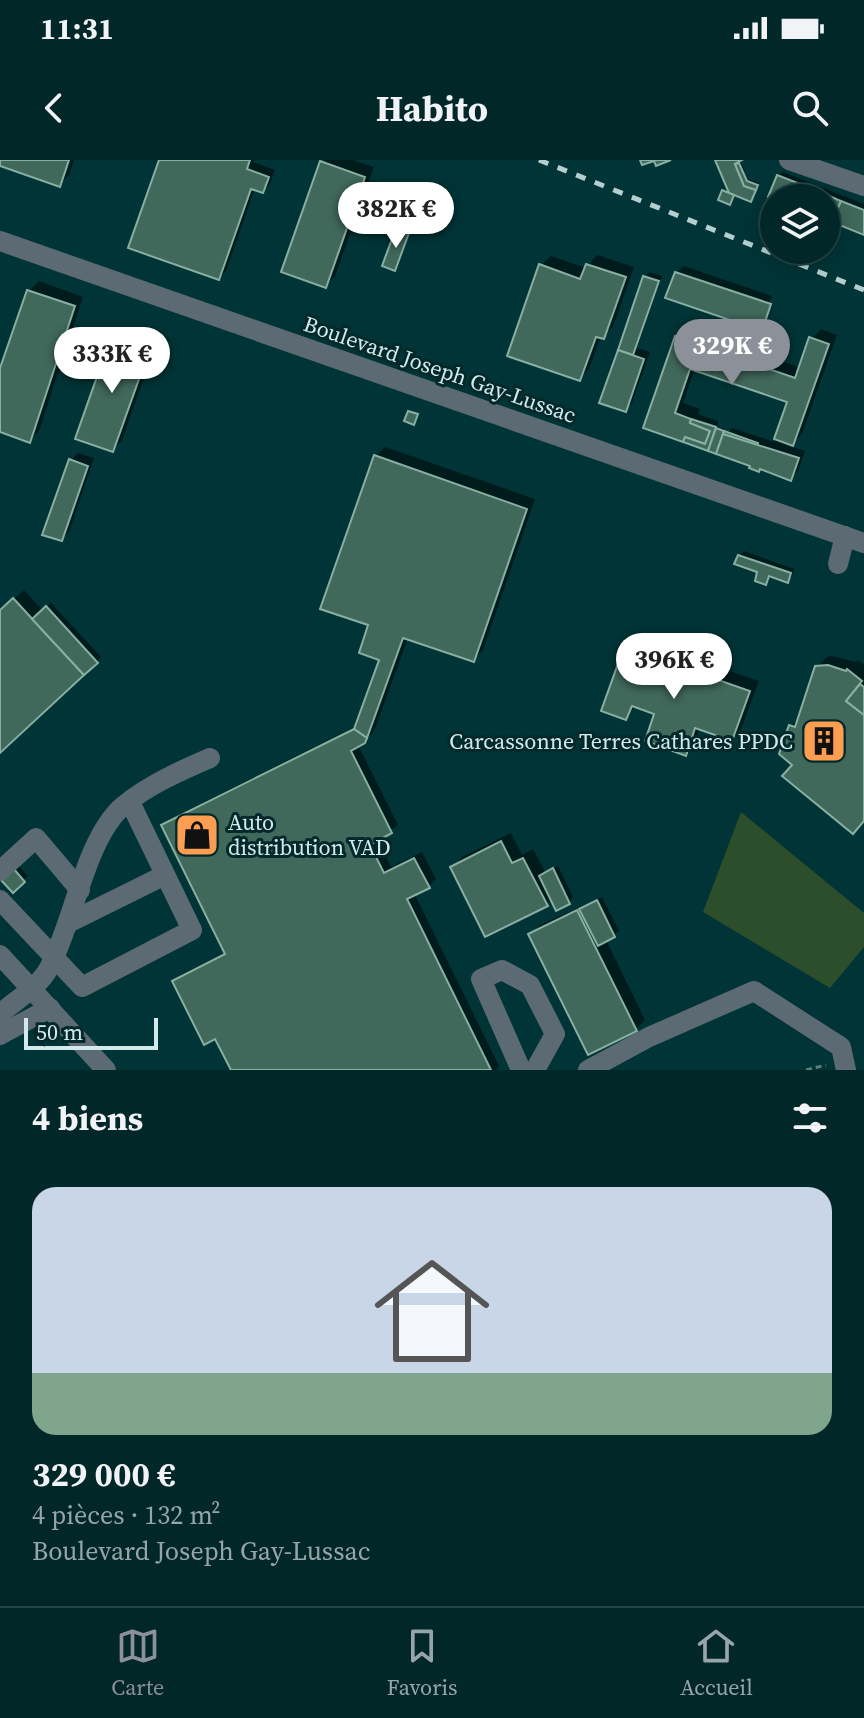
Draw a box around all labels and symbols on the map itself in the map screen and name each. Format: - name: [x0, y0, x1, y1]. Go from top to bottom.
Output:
- pin: 382K €: [331, 182, 461, 250]
- street label: Boulevard Joseph Gay-Lussac: [300, 308, 580, 430]
- pin: 329K €: [667, 319, 797, 387]
- pin: 333K €: [47, 327, 177, 395]
- pin: 396K €: [609, 633, 739, 701]
- building icon: Carcassonne Terres Cathares PPDC: [800, 717, 848, 765]
- place label: Carcassonne Terres Cathares PPDC: [449, 726, 793, 756]
- place label: Auto distribution VAD: [228, 807, 391, 862]
- shop icon: Auto distribution VAD: [173, 811, 221, 859]
- scale bar: [24, 1014, 158, 1050]

